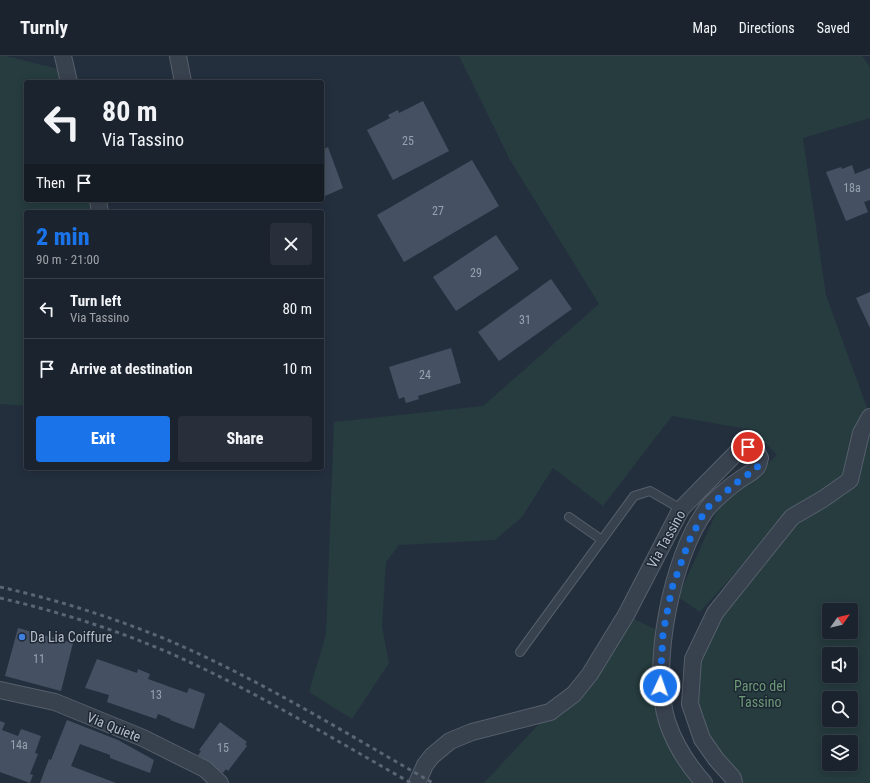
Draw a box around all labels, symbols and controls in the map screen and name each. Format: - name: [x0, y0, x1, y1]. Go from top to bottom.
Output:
- text: Turnly: [20, 16, 68, 39]
- text: Map: [693, 20, 717, 36]
- text: Directions: [739, 20, 795, 36]
- text: Saved: [817, 20, 850, 36]
- text: 80 m: [102, 95, 158, 128]
- icon: left: [36, 96, 88, 148]
- text: Via Tassino: [102, 129, 184, 150]
- house number: 25: [402, 134, 414, 148]
- icon: arrive: [73, 172, 95, 194]
- text: Then: [36, 174, 65, 192]
- house number: 18a: [843, 181, 861, 195]
- house number: 27: [432, 204, 444, 218]
- text: 2 min: [36, 223, 90, 251]
- button: close: [270, 223, 312, 265]
- text: 90 m · 21:00: [36, 252, 99, 267]
- house number: 29: [470, 266, 482, 280]
- text: Turn left: [70, 292, 121, 310]
- icon: left: [36, 298, 58, 320]
- text: 80 m: [282, 300, 312, 318]
- text: Via Tassino: [70, 310, 129, 325]
- house number: 31: [519, 313, 531, 327]
- icon: arrive: [36, 358, 58, 380]
- text: Arrive at destination: [70, 360, 193, 378]
- text: 10 m: [282, 360, 312, 378]
- house number: 24: [419, 368, 431, 382]
- button: Exit: [36, 416, 170, 462]
- button: Share: [178, 416, 312, 462]
- pin: [731, 430, 765, 464]
- icon: arrive: [737, 436, 759, 458]
- street label: Via Tassino: [644, 507, 688, 571]
- north arrow: [822, 603, 858, 639]
- map controls: [822, 603, 858, 771]
- place label: Da Lia Coiffure: [30, 629, 113, 645]
- marker: Da Lia Coiffure: [17, 632, 27, 642]
- button: sound: [822, 647, 858, 683]
- house number: 11: [33, 652, 45, 666]
- position arrow: [639, 665, 681, 707]
- park label: Parco del Tassino: [734, 678, 786, 710]
- house number: 13: [150, 688, 162, 702]
- button: search: [822, 691, 858, 727]
- street label: Via Quiete: [85, 709, 144, 745]
- button: layers: [822, 735, 858, 771]
- house number: 14a: [10, 738, 28, 752]
- house number: 15: [217, 741, 229, 755]

